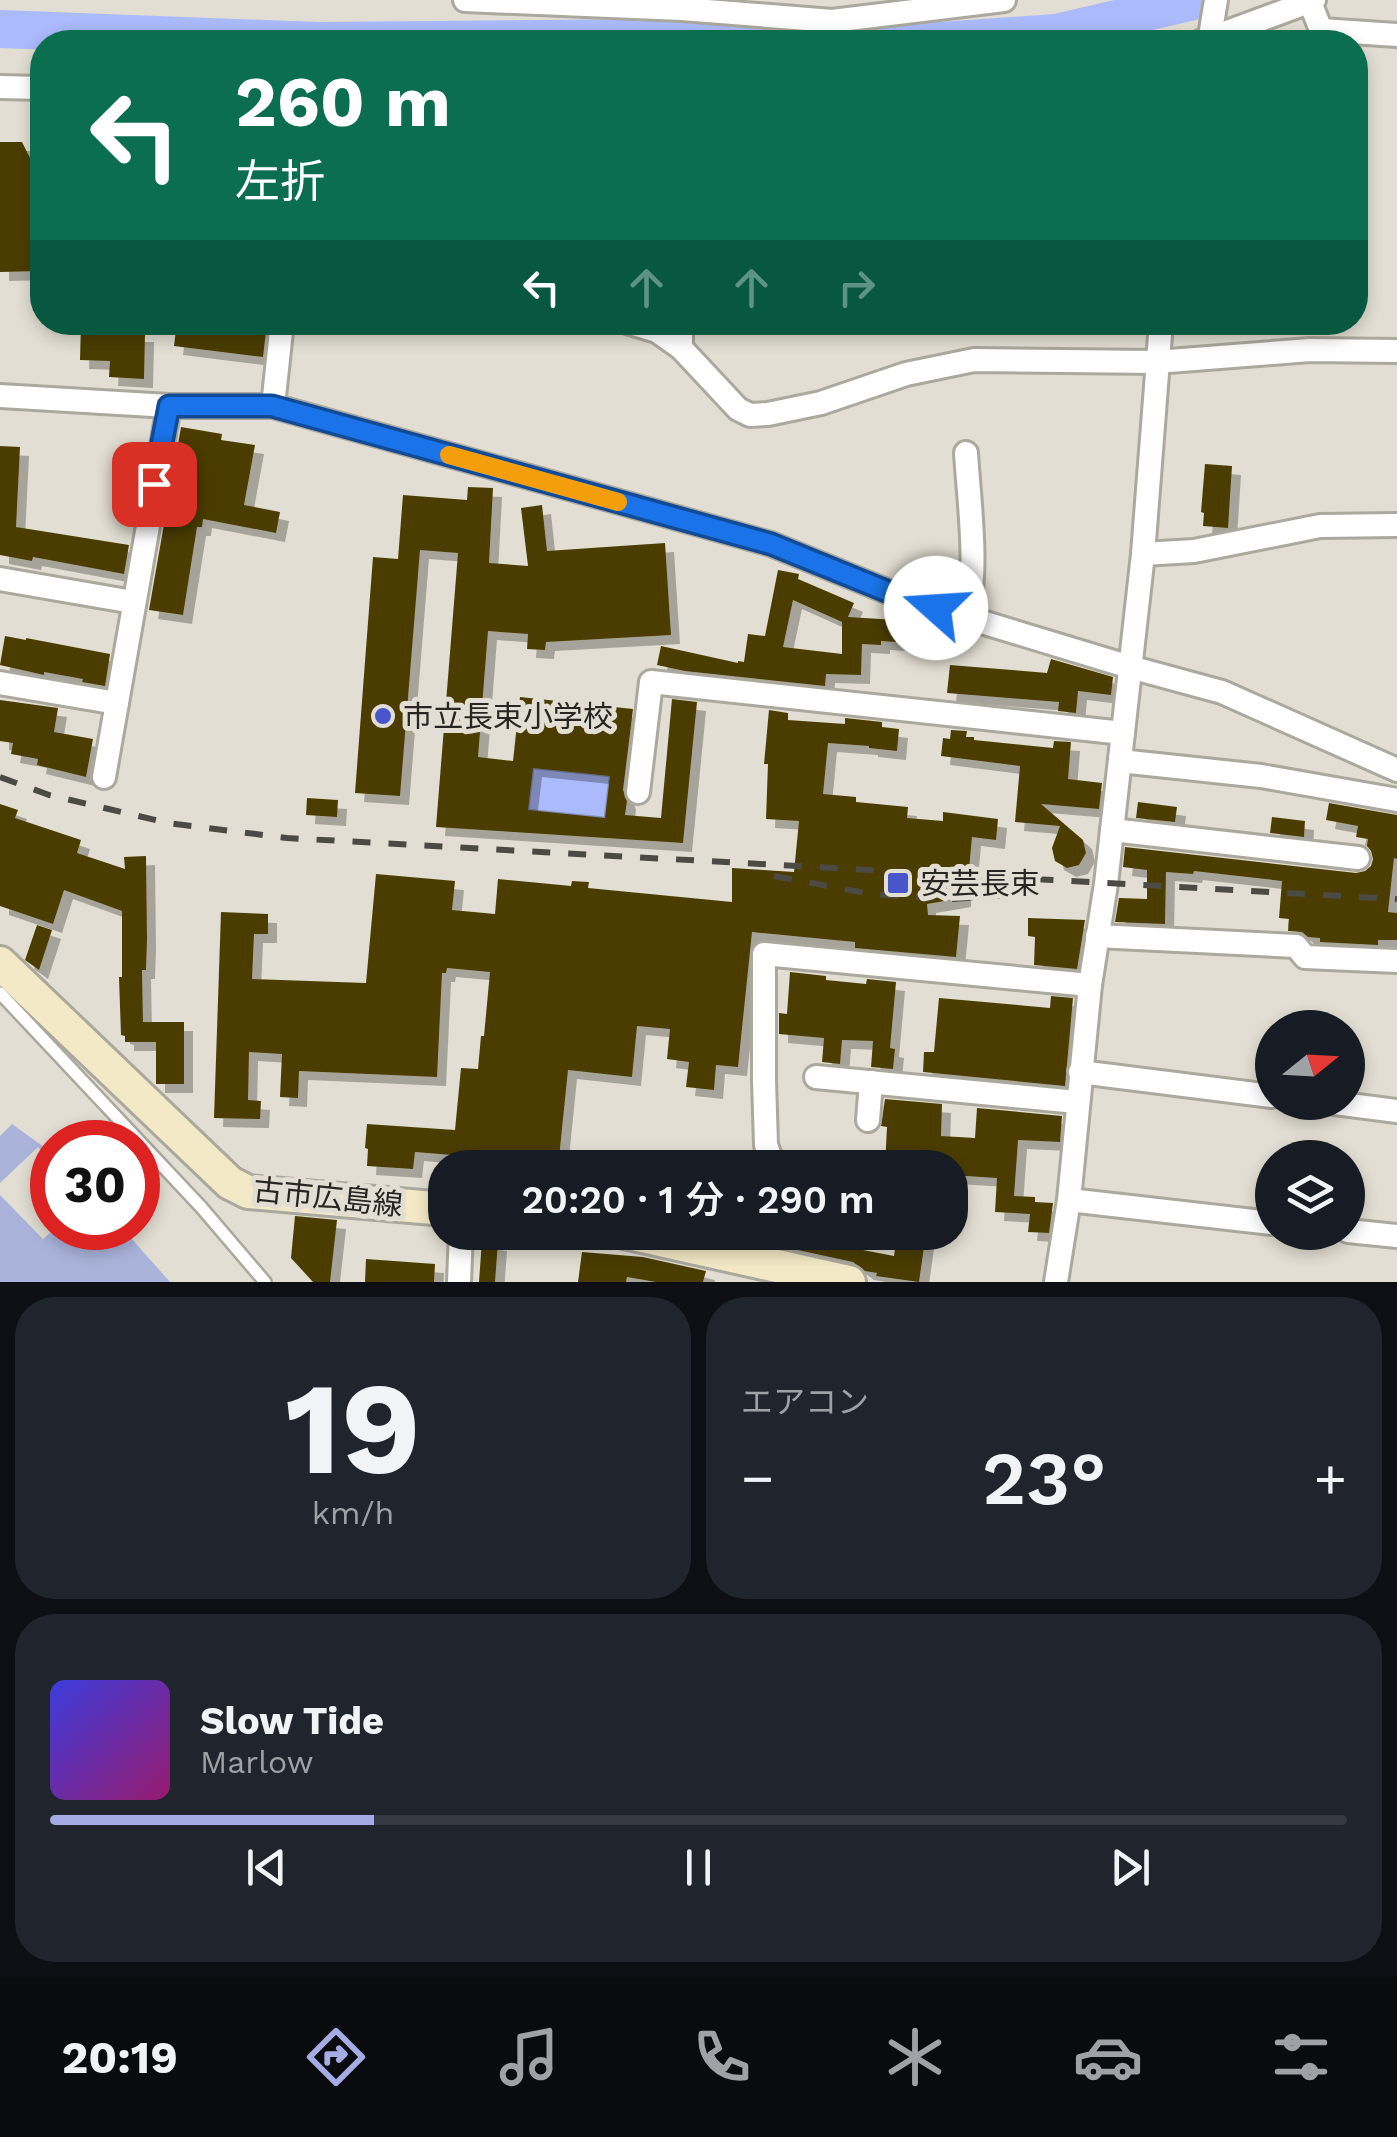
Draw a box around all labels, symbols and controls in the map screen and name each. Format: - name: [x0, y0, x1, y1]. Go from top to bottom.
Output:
- text: 260 m: [235, 61, 451, 143]
- icon: left: [70, 70, 200, 200]
- text: 左折: [235, 155, 325, 208]
- icon: left: [514, 260, 569, 315]
- icon: ahead: [619, 260, 674, 315]
- icon: ahead: [724, 260, 779, 315]
- icon: right: [829, 260, 884, 315]
- pin: [112, 442, 197, 527]
- icon: arrive: [127, 457, 182, 512]
- position arrow: [884, 556, 988, 660]
- place label: 市立長束小学校: [403, 699, 613, 734]
- marker: 市立長束小学校: [372, 705, 394, 727]
- place label: 安芸長束: [920, 866, 1040, 901]
- marker: 安芸長束: [885, 870, 911, 896]
- north arrow: [1255, 1010, 1365, 1120]
- map controls: [1255, 1010, 1365, 1250]
- speed limit sign: 30: [30, 1120, 160, 1250]
- button: layers: [1255, 1140, 1365, 1250]
- street label: 古市広島線: [252, 1172, 404, 1222]
- text: 20:20 · 1 分 · 290 m: [521, 1178, 875, 1222]
- text: 19: [285, 1352, 421, 1505]
- text: エアコン: [741, 1383, 869, 1421]
- text: 23°: [982, 1434, 1106, 1522]
- text: −: [741, 1446, 774, 1510]
- text: +: [1314, 1446, 1347, 1510]
- text: km/h: [312, 1494, 394, 1532]
- text: Slow Tide: [200, 1699, 384, 1743]
- text: Marlow: [200, 1743, 314, 1781]
- icon: previous: [239, 1840, 294, 1895]
- icon: pause: [671, 1840, 726, 1895]
- icon: next: [1103, 1840, 1158, 1895]
- icon: directions: [301, 2022, 371, 2092]
- icon: music: [494, 2022, 564, 2092]
- icon: phone: [687, 2022, 757, 2092]
- icon: climate: [880, 2022, 950, 2092]
- icon: car: [1073, 2022, 1143, 2092]
- icon: filters: [1266, 2022, 1336, 2092]
- text: 20:19: [61, 2031, 178, 2084]

